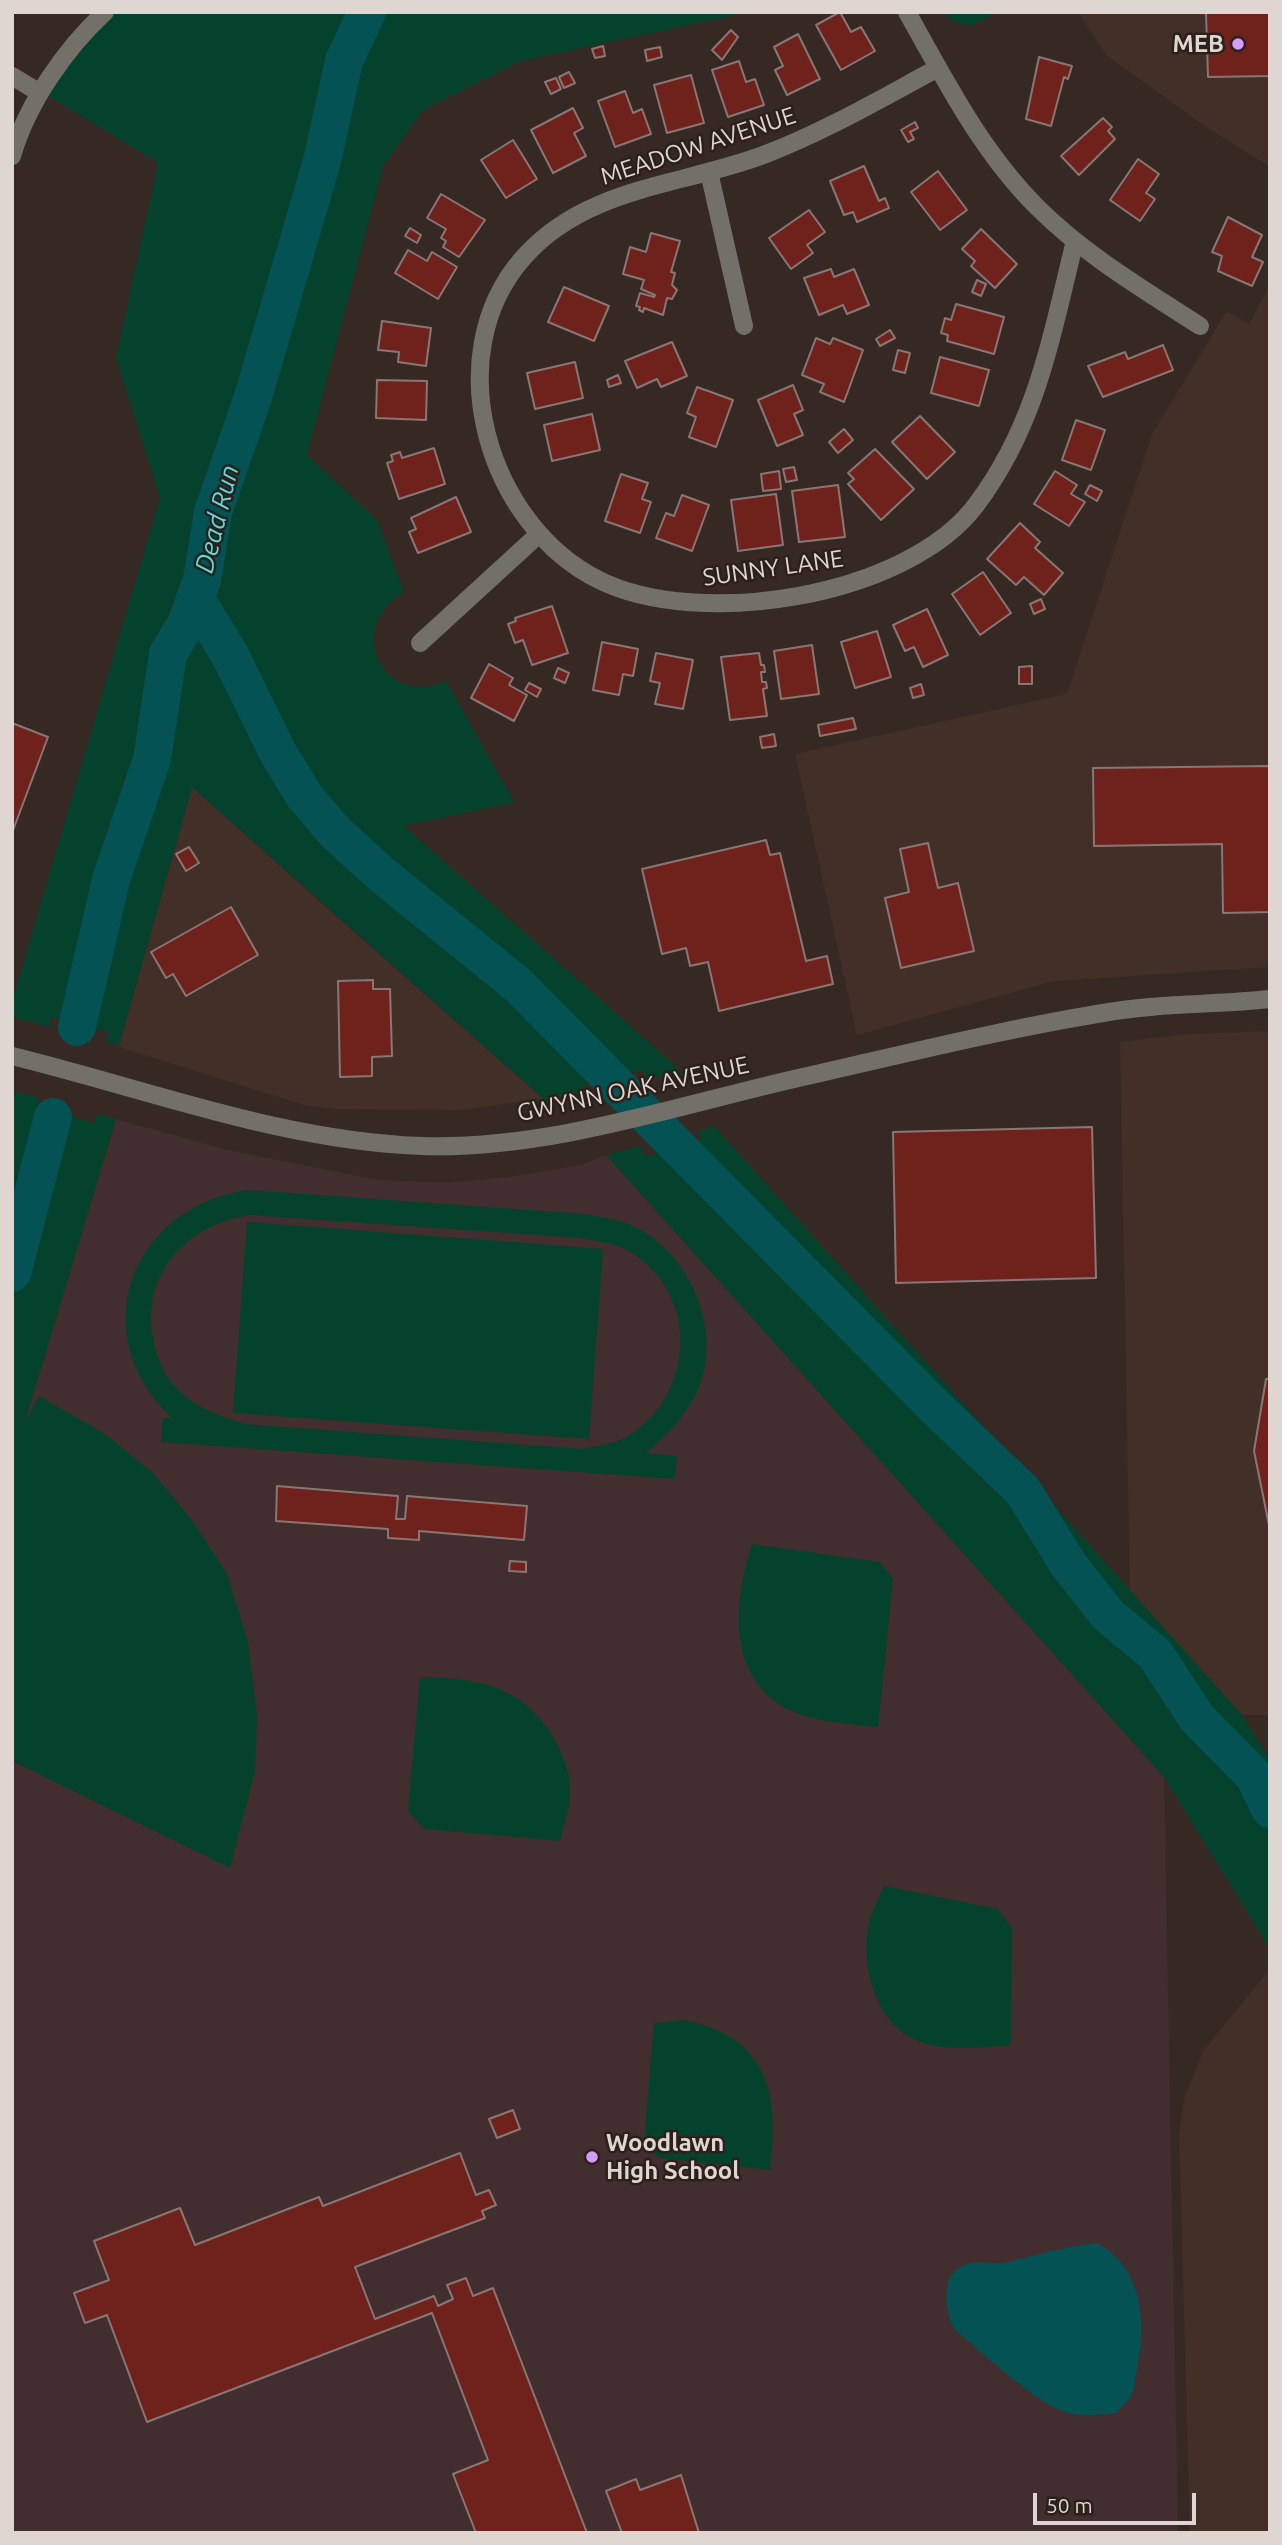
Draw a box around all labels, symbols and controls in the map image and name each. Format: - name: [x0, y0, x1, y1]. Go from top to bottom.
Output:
- place label: MEB: [1172, 30, 1224, 58]
- marker: MEB: [1230, 36, 1246, 52]
- street label: MEADOW AVENUE: [597, 101, 799, 191]
- water label: Dead Run: [189, 462, 245, 576]
- street label: SUNNY LANE: [701, 544, 845, 592]
- street label: GWYNN OAK AVENUE: [514, 1050, 752, 1128]
- place label: Woodlawn High School: [606, 2129, 740, 2185]
- marker: Woodlawn High School: [584, 2149, 600, 2165]
- scale bar: [1037, 2478, 1200, 2522]
- text: 50 m: [1046, 2493, 1093, 2517]

